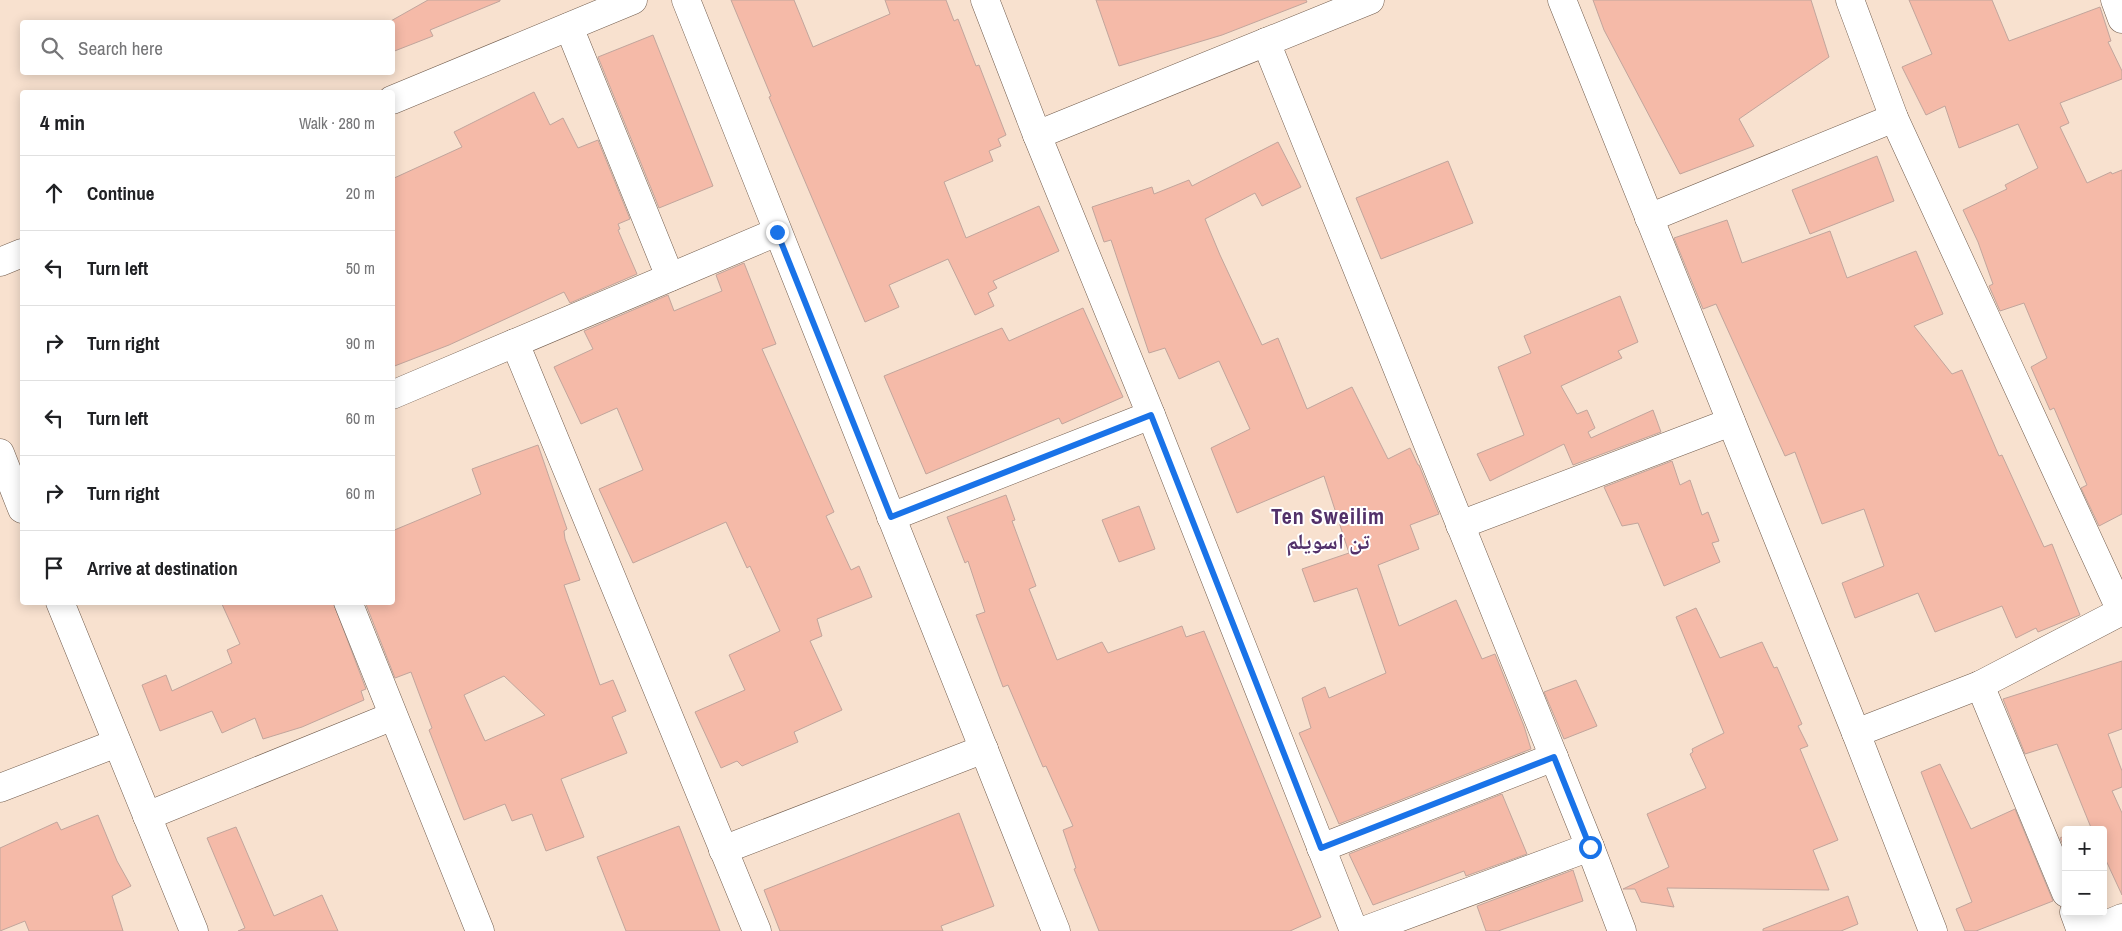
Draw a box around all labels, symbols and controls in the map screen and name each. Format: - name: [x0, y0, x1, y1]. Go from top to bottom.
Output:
- search box: [20, 20, 395, 75]
- icon: search: [38, 34, 66, 62]
- text: Search here: [78, 35, 163, 61]
- text: 4 min: [40, 108, 85, 137]
- text: Walk · 280 m: [299, 112, 375, 134]
- icon: ahead: [40, 179, 68, 207]
- text: Continue: [87, 180, 155, 206]
- text: 20 m: [346, 182, 375, 204]
- route end: [766, 221, 789, 244]
- icon: left: [40, 254, 68, 282]
- text: Turn left: [87, 255, 148, 281]
- text: 50 m: [346, 257, 375, 279]
- icon: right: [40, 329, 68, 357]
- text: Turn right: [87, 330, 159, 356]
- text: 90 m: [346, 332, 375, 354]
- icon: left: [40, 404, 68, 432]
- text: Turn left: [87, 405, 148, 431]
- text: 60 m: [346, 407, 375, 429]
- icon: right: [40, 479, 68, 507]
- text: Turn right: [87, 480, 159, 506]
- text: 60 m: [346, 482, 375, 504]
- district label: Ten Sweilim تن اسويلم: [1271, 501, 1385, 556]
- icon: arrive: [40, 554, 68, 582]
- text: Arrive at destination: [87, 555, 238, 581]
- map controls: [2062, 826, 2107, 916]
- button: +: [2062, 826, 2107, 871]
- route start: [1579, 836, 1602, 859]
- button: −: [2062, 871, 2107, 916]

